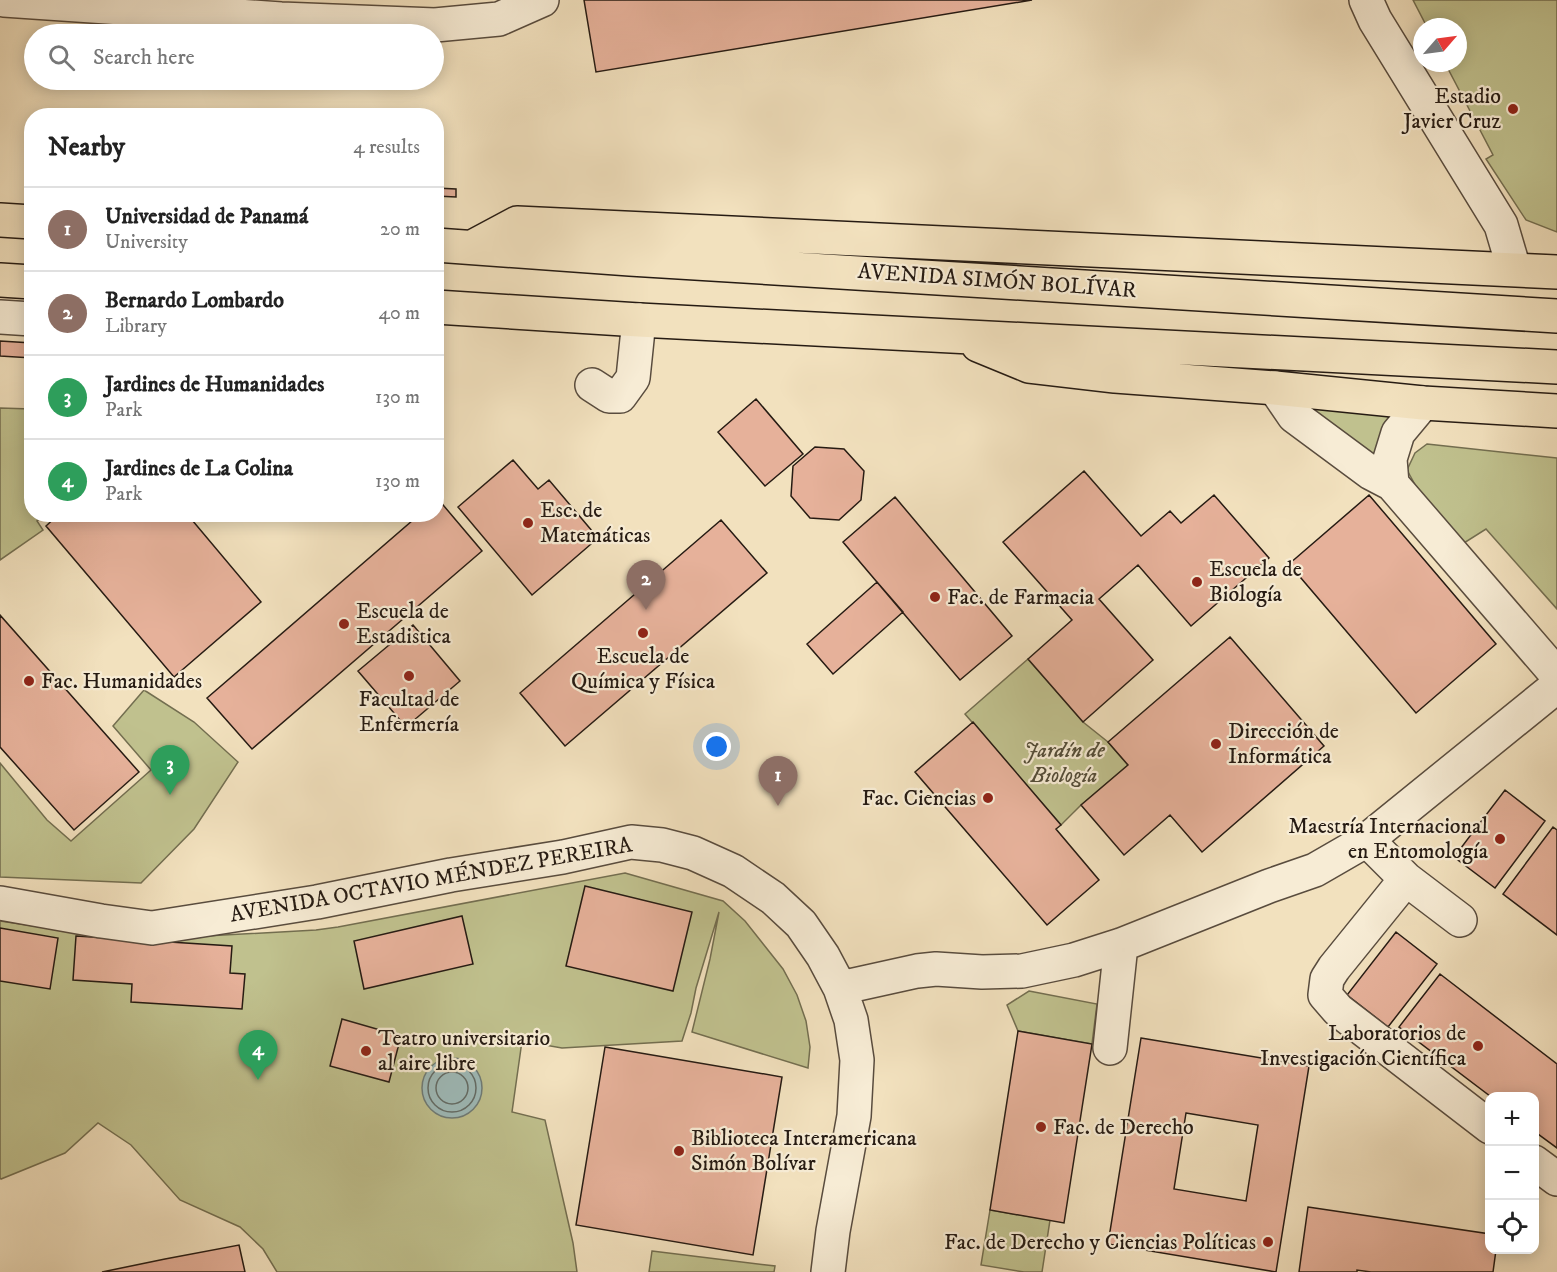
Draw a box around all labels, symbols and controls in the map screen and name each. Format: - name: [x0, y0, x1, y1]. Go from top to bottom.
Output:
- north arrow: [1413, 18, 1467, 72]
- search box: [24, 24, 444, 90]
- icon: search: [45, 41, 78, 74]
- text: Search here: [93, 44, 195, 71]
- place label: Estadio Javier Cruz: [1401, 83, 1501, 135]
- marker: Estadio Javier Cruz: [1506, 102, 1520, 116]
- text: Nearby: [48, 131, 125, 164]
- text: 4 results: [353, 135, 420, 160]
- text: Universidad de Panamá: [105, 203, 308, 230]
- text: 1: [64, 217, 71, 242]
- text: 20 m: [380, 217, 420, 242]
- text: University: [105, 230, 188, 255]
- street label: AVENIDA SIMÓN BOLÍVAR: [857, 257, 1138, 304]
- text: Bernardo Lombardo: [105, 287, 284, 314]
- text: 2: [63, 301, 72, 326]
- text: 40 m: [378, 301, 420, 326]
- text: Library: [105, 314, 167, 339]
- text: Jardines de Humanidades: [105, 371, 324, 398]
- text: 3: [64, 385, 71, 410]
- text: 130 m: [375, 385, 420, 410]
- text: Park: [105, 398, 142, 423]
- text: Jardines de La Colina: [105, 455, 293, 482]
- text: 4: [62, 469, 73, 494]
- text: 130 m: [375, 469, 420, 494]
- text: Park: [105, 482, 142, 507]
- place label: Esc. de Matemáticas: [540, 497, 650, 549]
- marker: Esc. de Matemáticas: [521, 516, 535, 530]
- place label: Escuela de Biología: [1209, 556, 1302, 608]
- pin: 2: [626, 560, 666, 610]
- marker: Escuela de Biología: [1190, 575, 1204, 589]
- place label: Fac. de Farmacia: [947, 584, 1095, 611]
- marker: Fac. de Farmacia: [928, 590, 942, 604]
- place label: Escuela de Estadistica: [356, 598, 452, 650]
- marker: Escuela de Estadistica: [337, 617, 351, 631]
- marker: Escuela de Química y Física: [636, 626, 650, 640]
- place label: Escuela de Química y Física: [571, 643, 716, 695]
- place label: Fac. Humanidades: [41, 668, 202, 695]
- marker: Facultad de Enfermería: [402, 669, 416, 683]
- marker: Fac. Humanidades: [22, 674, 36, 688]
- place label: Facultad de Enfermería: [359, 686, 460, 738]
- place label: Dirección de Informática: [1228, 718, 1339, 770]
- your location: [702, 732, 731, 761]
- park label: Jardín de Biología: [1023, 737, 1105, 789]
- marker: Dirección de Informática: [1209, 737, 1223, 751]
- pin: 3: [150, 746, 190, 795]
- pin: 1: [758, 756, 798, 806]
- place label: Fac. Ciencias: [862, 785, 976, 812]
- marker: Fac. Ciencias: [981, 791, 995, 805]
- place label: Maestría Internacional en Entomología: [1288, 813, 1489, 865]
- street label: AVENIDA OCTAVIO MÉNDEZ PEREIRA: [228, 831, 635, 929]
- marker: Maestría Internacional en Entomología: [1493, 832, 1507, 846]
- place label: Laboratorios de Investigación Científica: [1260, 1020, 1467, 1072]
- place label: Teatro universitario al aire libre: [378, 1025, 550, 1077]
- pin: 4: [238, 1030, 278, 1080]
- marker: Laboratorios de Investigación Científica: [1471, 1039, 1485, 1053]
- marker: Teatro universitario al aire libre: [359, 1044, 373, 1058]
- map controls: [1485, 1092, 1539, 1254]
- button: +: [1485, 1092, 1539, 1146]
- place label: Fac. de Derecho: [1053, 1114, 1194, 1141]
- marker: Fac. de Derecho: [1034, 1120, 1048, 1134]
- place label: Biblioteca Interamericana Simón Bolívar: [691, 1125, 917, 1177]
- marker: Biblioteca Interamericana Simón Bolívar: [672, 1144, 686, 1158]
- button: −: [1485, 1146, 1539, 1200]
- button: locate: [1485, 1200, 1539, 1254]
- place label: Fac. de Derecho y Ciencias Políticas: [944, 1229, 1256, 1256]
- marker: Fac. de Derecho y Ciencias Políticas: [1261, 1235, 1275, 1249]

